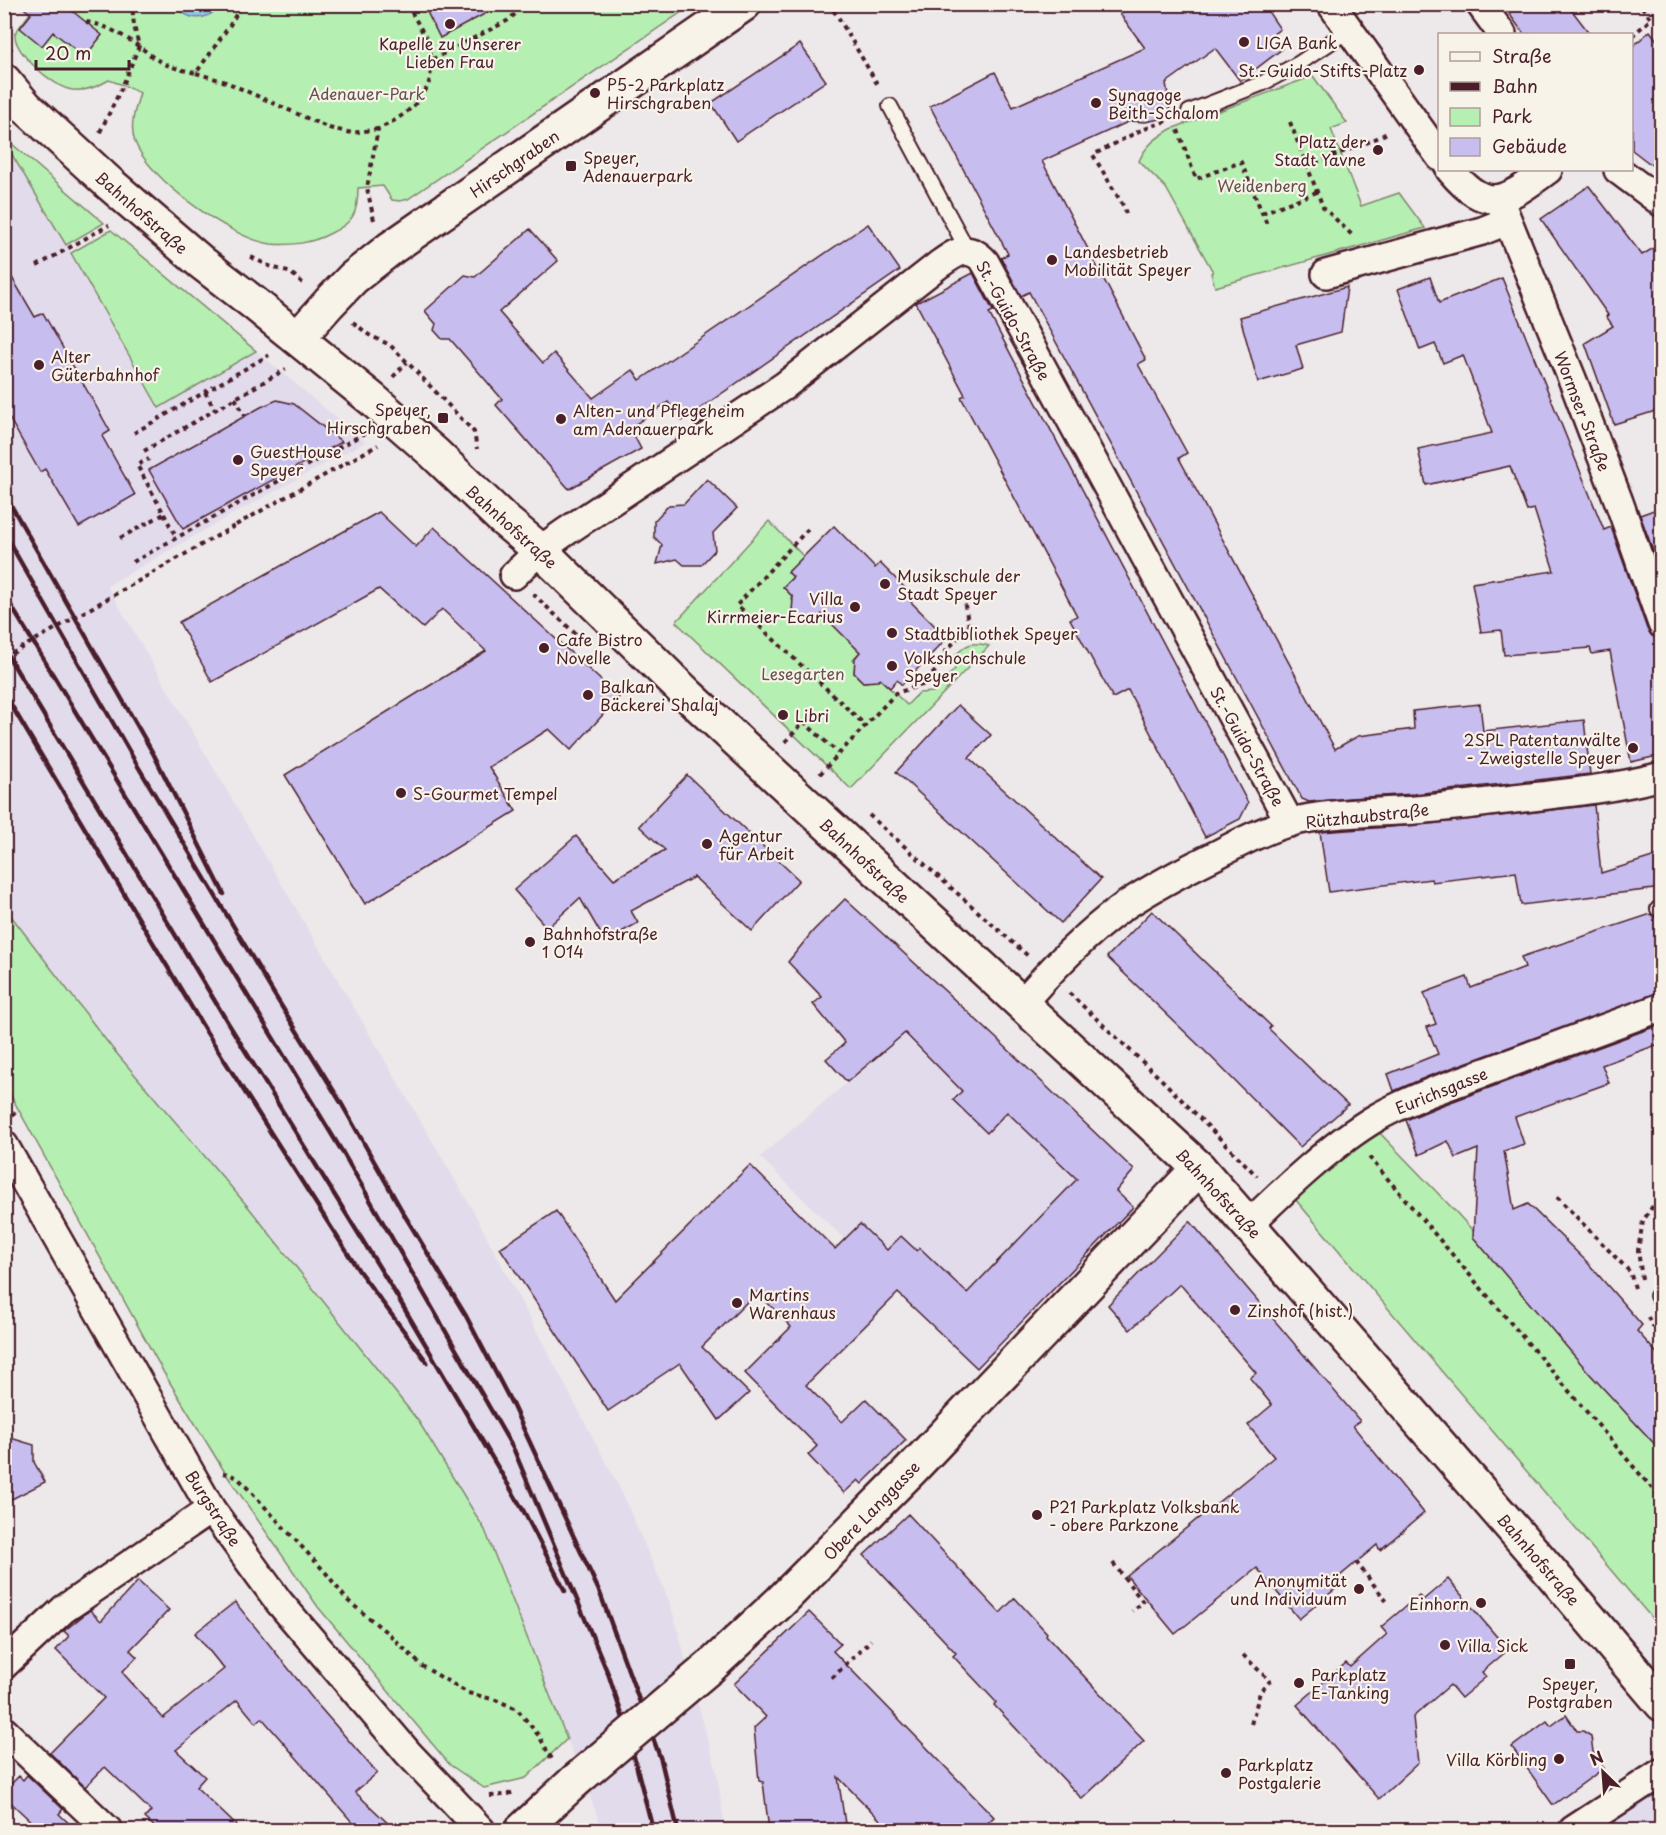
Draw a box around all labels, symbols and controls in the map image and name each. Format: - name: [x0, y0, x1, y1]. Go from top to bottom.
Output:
- marker: Kapelle zu Unserer Lieben Frau: [443, 17, 457, 31]
- place label: LIGA Bank: [1256, 30, 1338, 54]
- place label: Kapelle zu Unserer Lieben Frau: [379, 31, 522, 73]
- scale bar: [36, 33, 129, 71]
- legend: [1438, 33, 1633, 171]
- marker: LIGA Bank: [1237, 35, 1251, 49]
- text: 20 m: [45, 39, 91, 66]
- text: Straße: [1492, 42, 1552, 69]
- place label: St.-Guido-Stifts-Platz: [1238, 58, 1407, 82]
- marker: St.-Guido-Stifts-Platz: [1412, 63, 1426, 77]
- place label: P5-2 Parkplatz Hirschgraben: [607, 72, 725, 114]
- text: Bahn: [1492, 72, 1538, 99]
- park label: Adenauer-Park: [309, 81, 426, 105]
- place label: Synagoge Beith-Schalom: [1108, 82, 1219, 124]
- marker: P5-2 Parkplatz Hirschgraben: [588, 86, 602, 100]
- marker: Synagoge Beith-Schalom: [1089, 96, 1103, 110]
- text: Park: [1492, 102, 1532, 129]
- street label: Hirschgraben: [464, 123, 564, 203]
- place label: Platz der Stadt Yavne: [1274, 129, 1367, 171]
- text: Gebäude: [1492, 132, 1567, 159]
- marker: Platz der Stadt Yavne: [1371, 143, 1385, 157]
- place label: Speyer, Adenauerpark: [583, 145, 693, 187]
- marker: Speyer, Adenauerpark: [564, 159, 578, 173]
- street label: Bahnhofstraße: [90, 165, 194, 259]
- park label: Weidenberg: [1217, 173, 1307, 197]
- place label: Landesbetrieb Mobilität Speyer: [1064, 239, 1191, 281]
- marker: Landesbetrieb Mobilität Speyer: [1045, 253, 1059, 267]
- street label: St.-Guido-Straße: [971, 256, 1057, 384]
- place label: Alter Güterbahnhof: [51, 344, 161, 386]
- street label: Wormser Straße: [1549, 348, 1617, 474]
- marker: Alter Güterbahnhof: [32, 358, 46, 372]
- place label: Speyer, Hirschgraben: [327, 397, 431, 439]
- place label: Alten- und Pflegeheim am Adenauerpark: [573, 398, 745, 440]
- marker: Speyer, Hirschgraben: [436, 411, 450, 425]
- marker: Alten- und Pflegeheim am Adenauerpark: [554, 412, 568, 426]
- place label: GuestHouse Speyer: [250, 439, 342, 481]
- marker: GuestHouse Speyer: [231, 453, 245, 467]
- street label: Bahnhofstraße: [461, 478, 563, 574]
- place label: Musikschule der Stadt Speyer: [897, 563, 1021, 605]
- marker: Musikschule der Stadt Speyer: [878, 577, 892, 591]
- place label: Villa Kirrmeier-Ecarius: [706, 586, 843, 628]
- marker: Villa Kirrmeier-Ecarius: [848, 600, 862, 614]
- place label: Stadtbibliothek Speyer: [904, 621, 1078, 645]
- marker: Stadtbibliothek Speyer: [885, 626, 899, 640]
- place label: Cafe Bistro Novelle: [556, 627, 643, 669]
- marker: Cafe Bistro Novelle: [537, 641, 551, 655]
- place label: Volkshochschule Speyer: [904, 645, 1026, 687]
- marker: Volkshochschule Speyer: [885, 659, 899, 673]
- park label: Lesegarten: [761, 661, 845, 685]
- place label: Balkan Bäckerei Shalaj: [600, 674, 719, 716]
- street label: St.-Guido-Straße: [1205, 682, 1291, 810]
- marker: Balkan Bäckerei Shalaj: [581, 688, 595, 702]
- place label: Libri: [795, 703, 829, 727]
- marker: Libri: [776, 708, 790, 722]
- place label: 2SPL Patentanwälte - Zweigstelle Speyer: [1464, 727, 1622, 769]
- marker: 2SPL Patentanwälte - Zweigstelle Speyer: [1626, 741, 1640, 755]
- place label: S-Gourmet Tempel: [413, 781, 558, 805]
- marker: S-Gourmet Tempel: [394, 786, 408, 800]
- street label: Rützhaubstraße: [1304, 797, 1430, 833]
- street label: Bahnhofstraße: [815, 812, 915, 908]
- place label: Agentur für Arbeit: [719, 823, 795, 865]
- marker: Agentur für Arbeit: [700, 837, 714, 851]
- place label: Bahnhofstraße 1 O14: [542, 921, 658, 963]
- marker: Bahnhofstraße 1 O14: [523, 935, 537, 949]
- street label: Eurichsgasse: [1391, 1061, 1491, 1119]
- street label: Bahnhofstraße: [1171, 1143, 1267, 1243]
- place label: Martins Warenhaus: [749, 1282, 836, 1324]
- marker: Martins Warenhaus: [730, 1296, 744, 1310]
- place label: Zinshof (hist.): [1247, 1298, 1353, 1322]
- marker: Zinshof (hist.): [1228, 1303, 1242, 1317]
- street label: Obere Langgasse: [817, 1455, 925, 1565]
- street label: Burgstraße: [180, 1465, 248, 1551]
- place label: P21 Parkplatz Volksbank - obere Parkzone: [1049, 1494, 1240, 1536]
- street label: Bahnhofstraße: [1492, 1507, 1586, 1611]
- marker: P21 Parkplatz Volksbank - obere Parkzone: [1030, 1508, 1044, 1522]
- place label: Anonymität und Individuum: [1230, 1568, 1347, 1610]
- marker: Anonymität und Individuum: [1352, 1582, 1366, 1596]
- place label: Einhorn: [1409, 1591, 1469, 1615]
- marker: Einhorn: [1474, 1596, 1488, 1610]
- place label: Villa Sick: [1457, 1633, 1529, 1657]
- marker: Villa Sick: [1438, 1638, 1452, 1652]
- marker: Speyer, Postgraben: [1563, 1657, 1577, 1671]
- place label: Parkplatz E-Tanking: [1311, 1662, 1389, 1704]
- place label: Speyer, Postgraben: [1527, 1671, 1613, 1713]
- marker: Parkplatz E-Tanking: [1292, 1676, 1306, 1690]
- north arrow: [1573, 1742, 1633, 1802]
- text: N: [1585, 1744, 1607, 1771]
- place label: Villa Körbling: [1446, 1747, 1547, 1771]
- place label: Parkplatz Postgalerie: [1238, 1752, 1321, 1794]
- marker: Villa Körbling: [1552, 1752, 1566, 1766]
- marker: Parkplatz Postgalerie: [1219, 1766, 1233, 1780]

